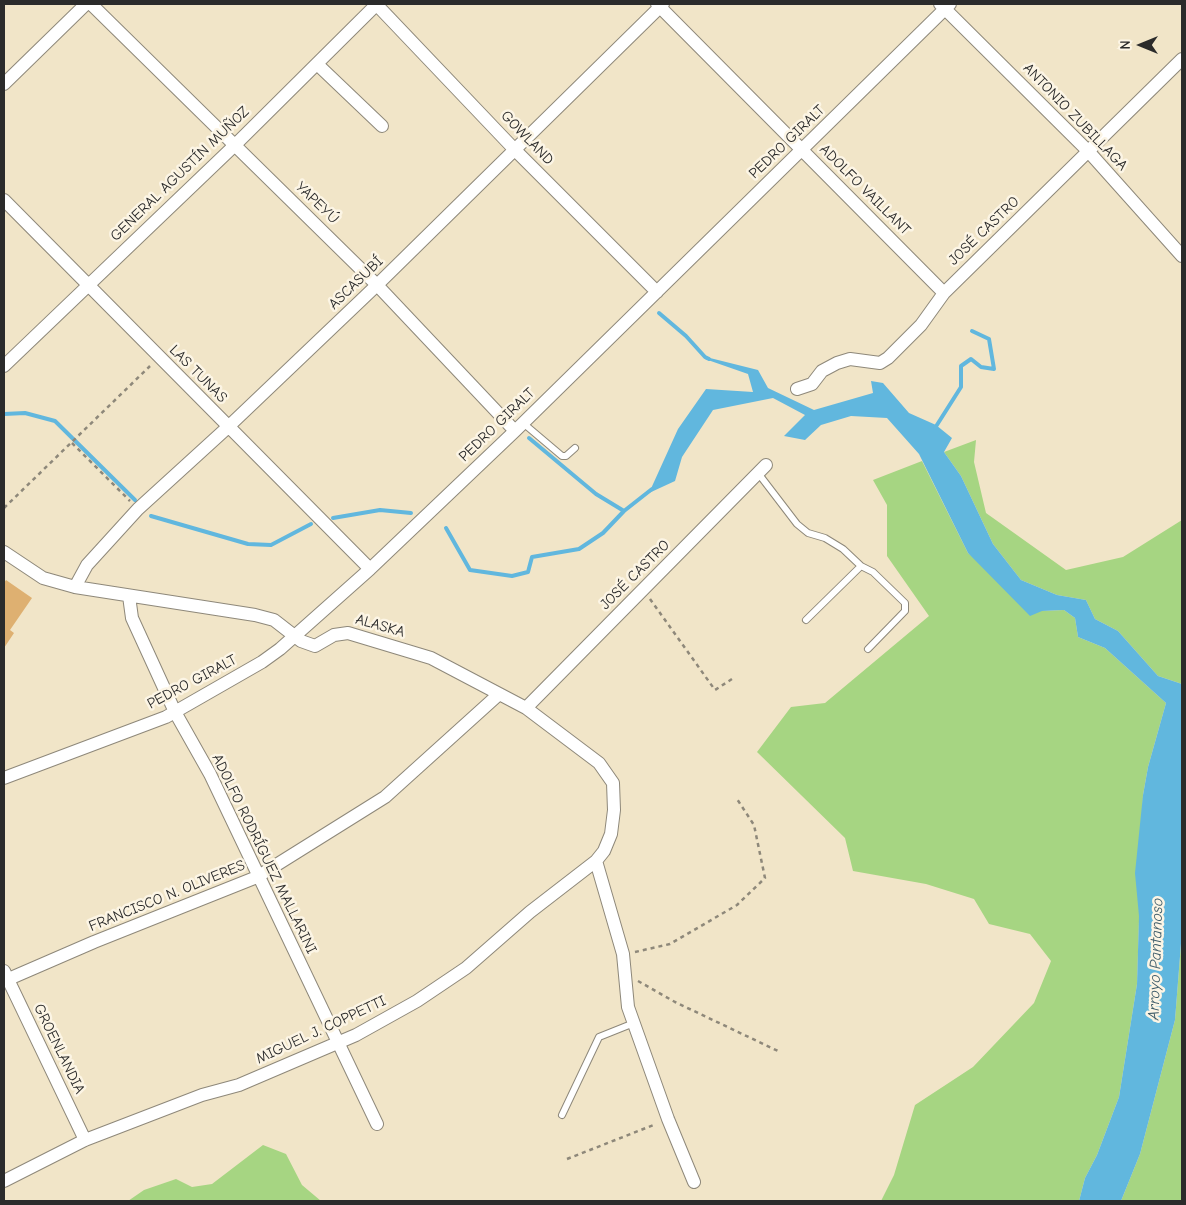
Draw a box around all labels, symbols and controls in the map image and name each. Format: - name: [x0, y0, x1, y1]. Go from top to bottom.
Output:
- north arrow: [1116, 20, 1166, 70]
- text: N: [1117, 40, 1134, 50]
- street label: ANTONIO ZUBILLAGA: [1019, 59, 1131, 175]
- street label: PEDRO GIRALT: [745, 101, 829, 183]
- street label: GENERAL AGUSTÍN MUÑOZ: [107, 103, 253, 245]
- street label: GOWLAND: [497, 107, 557, 169]
- street label: ADOLFO VAILLANT: [816, 141, 914, 239]
- street label: YAPEYÚ: [292, 178, 342, 228]
- street label: JOSÉ CASTRO: [945, 193, 1023, 269]
- street label: ASCASUBÍ: [325, 253, 387, 313]
- street label: LAS TUNAS: [165, 341, 231, 407]
- street label: PEDRO GIRALT: [455, 384, 539, 466]
- street label: JOSÉ CASTRO: [596, 536, 674, 614]
- street label: ALASKA: [353, 610, 407, 642]
- street label: PEDRO GIRALT: [144, 651, 240, 713]
- street label: ADOLFO RODRÍGUEZ MALLARINI: [208, 751, 320, 957]
- street label: FRANCISCO N. OLIVERES: [86, 856, 248, 936]
- water label: Arroyo Pantanoso: [1144, 898, 1168, 1020]
- street label: MIGUEL J. COPPETTI: [253, 992, 389, 1068]
- street label: GROENLANDIA: [29, 1001, 89, 1097]

